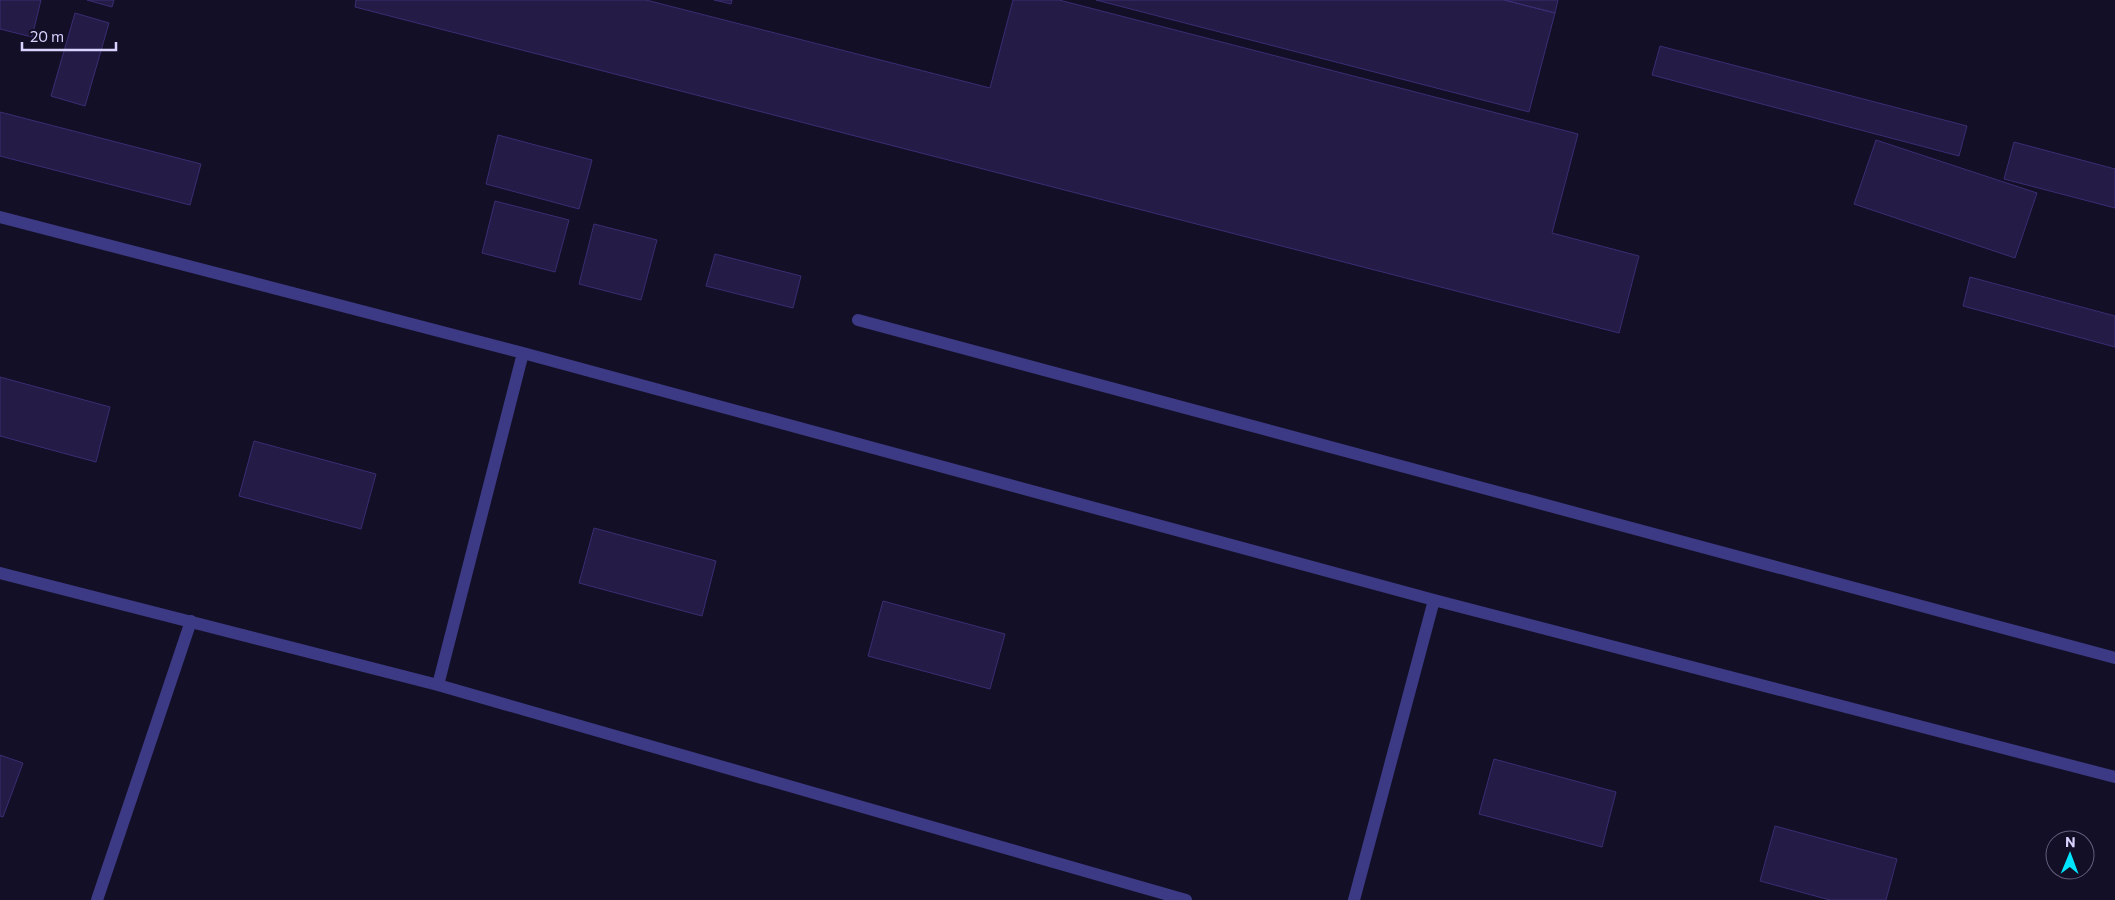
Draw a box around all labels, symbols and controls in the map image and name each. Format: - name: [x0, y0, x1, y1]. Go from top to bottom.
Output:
- scale bar: [22, 20, 116, 52]
- text: 20 m: [30, 27, 64, 45]
- north arrow: [2045, 830, 2095, 880]
- text: N: [2065, 833, 2076, 850]

